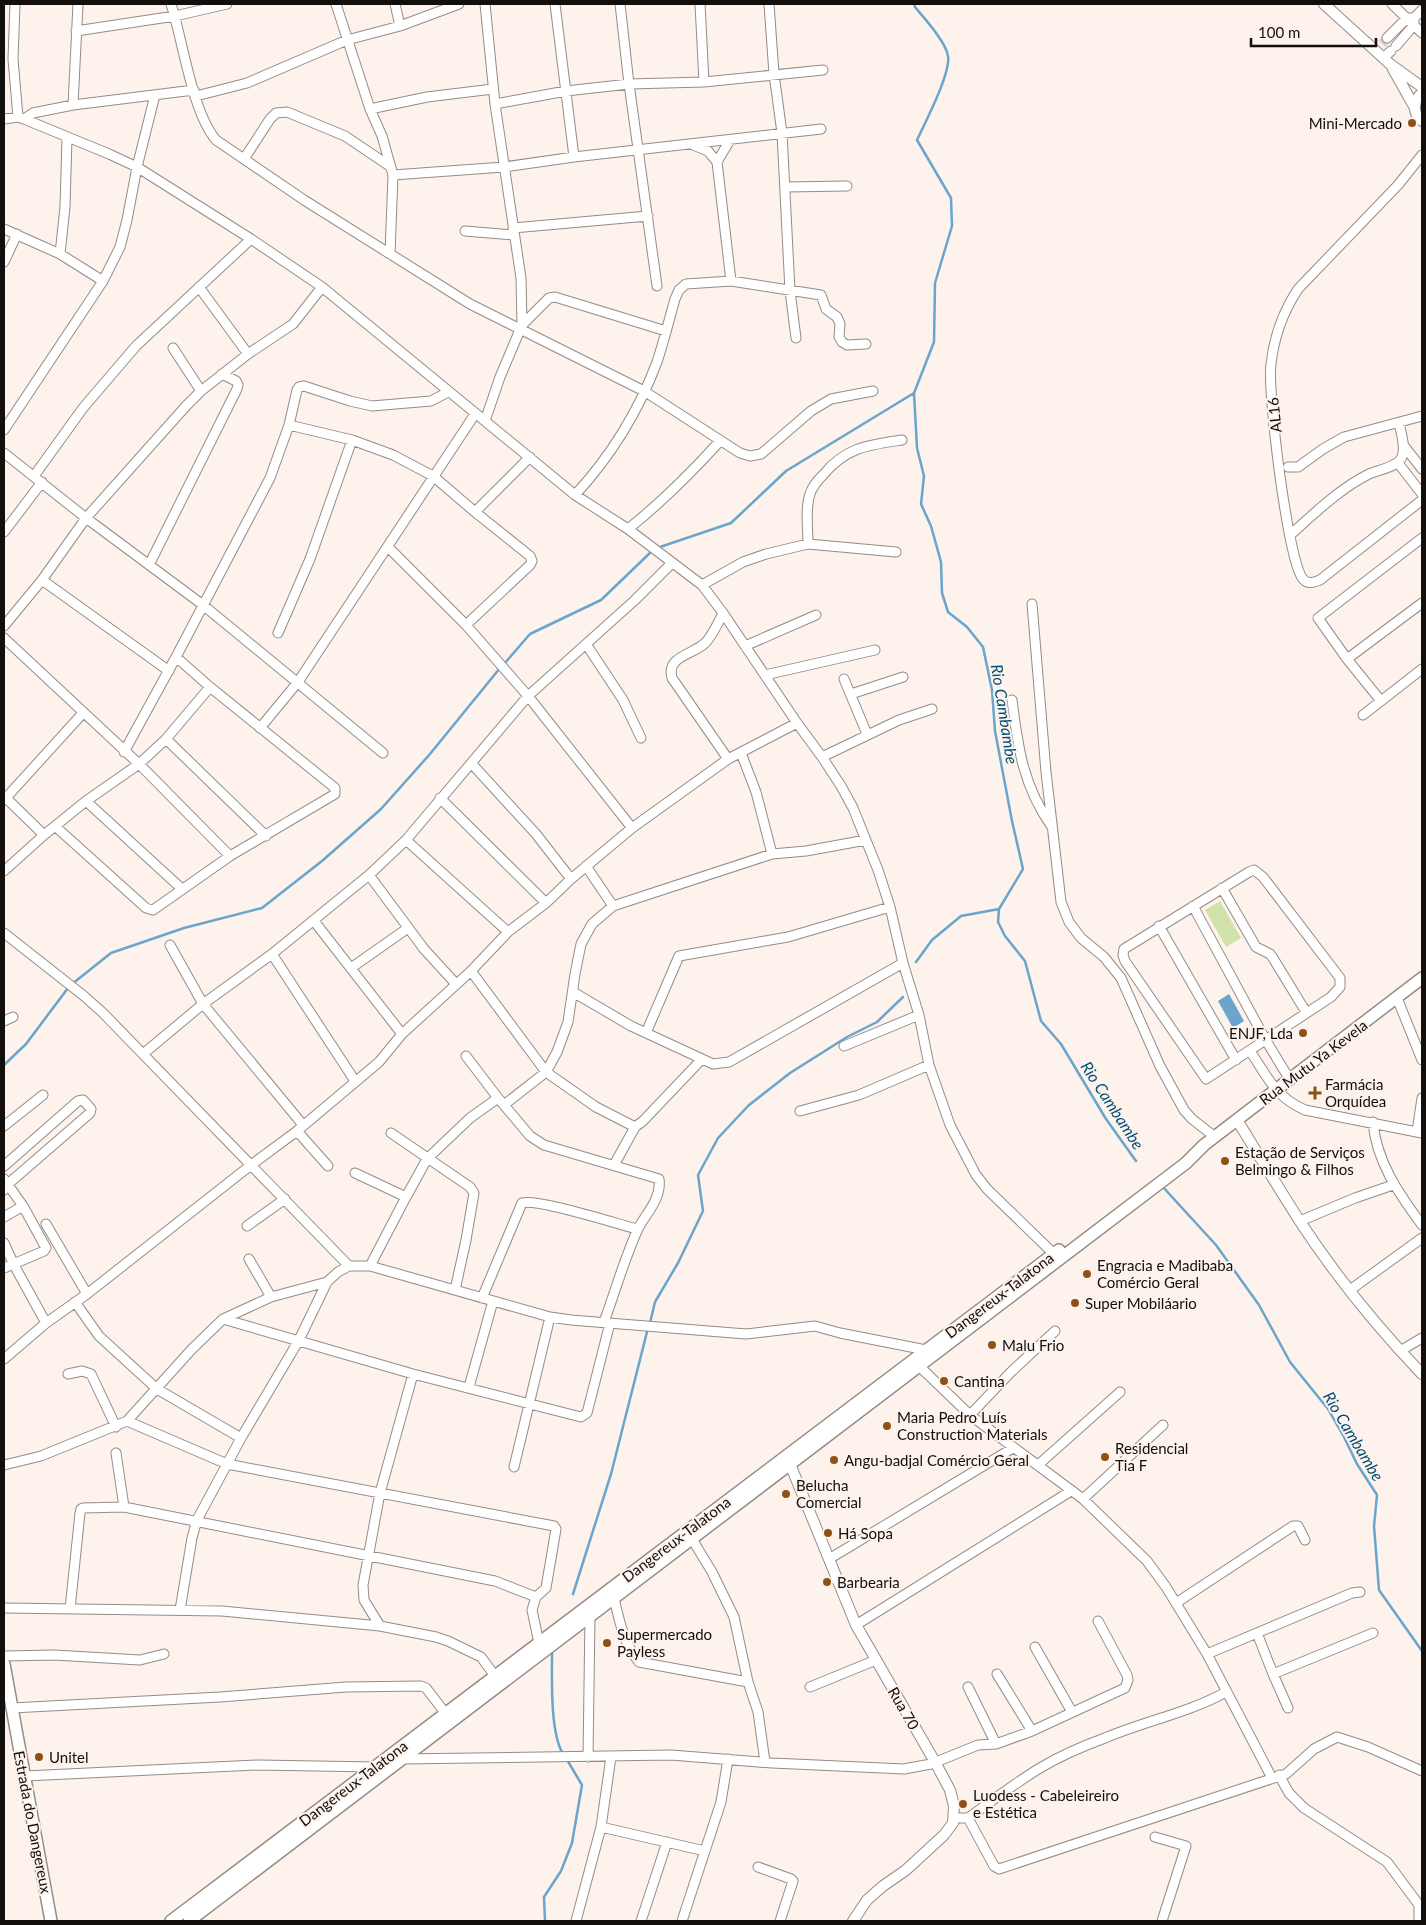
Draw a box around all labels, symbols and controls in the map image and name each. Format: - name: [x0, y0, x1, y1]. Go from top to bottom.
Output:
- scale bar: [1251, 15, 1376, 47]
- text: 100 m: [1258, 23, 1300, 41]
- place label: Mini-Mercado: [1309, 114, 1402, 132]
- marker: Mini-Mercado: [1406, 117, 1418, 129]
- street label: AL16: [1263, 396, 1285, 433]
- water label: Rio Cambambe: [988, 663, 1022, 766]
- street label: Rua Mutu Ya Kevela: [1255, 1016, 1371, 1108]
- place label: ENJF, Lda: [1229, 1024, 1293, 1042]
- marker: ENJF, Lda: [1297, 1027, 1309, 1039]
- water label: Rio Cambambe: [1078, 1057, 1149, 1153]
- place label: Farmácia Orquídea: [1325, 1075, 1386, 1110]
- marker: Farmácia Orquídea: [1309, 1087, 1321, 1099]
- place label: Estação de Serviços Belmingo & Filhos: [1235, 1143, 1365, 1178]
- marker: Estação de Serviços Belmingo & Filhos: [1219, 1155, 1231, 1167]
- street label: Dangereux-Talatona: [941, 1248, 1057, 1342]
- place label: Engracia e Madibaba Comércio Geral: [1097, 1256, 1233, 1291]
- marker: Engracia e Madibaba Comércio Geral: [1081, 1268, 1093, 1280]
- place label: Super Mobiláario: [1085, 1294, 1197, 1312]
- marker: Super Mobiláario: [1069, 1297, 1081, 1309]
- place label: Malu Frio: [1002, 1336, 1064, 1354]
- marker: Malu Frio: [986, 1339, 998, 1351]
- place label: Cantina: [954, 1372, 1005, 1390]
- marker: Cantina: [938, 1375, 950, 1387]
- water label: Rio Cambambe: [1320, 1388, 1388, 1484]
- place label: Maria Pedro Luís Construction Materials: [897, 1408, 1047, 1443]
- marker: Maria Pedro Luís Construction Materials: [881, 1420, 893, 1432]
- place label: Residencial Tia F: [1115, 1439, 1188, 1474]
- place label: Angu-badjal Comércio Geral: [844, 1451, 1029, 1469]
- marker: Residencial Tia F: [1099, 1451, 1111, 1463]
- marker: Angu-badjal Comércio Geral: [828, 1454, 840, 1466]
- place label: Belucha Comercial: [796, 1476, 862, 1511]
- marker: Belucha Comercial: [780, 1488, 792, 1500]
- street label: Dangereux-Talatona: [618, 1492, 734, 1586]
- place label: Há Sopa: [838, 1524, 893, 1542]
- marker: Há Sopa: [822, 1527, 834, 1539]
- place label: Barbearia: [837, 1573, 900, 1591]
- marker: Barbearia: [821, 1576, 833, 1588]
- place label: Supermercado Payless: [617, 1625, 712, 1660]
- marker: Supermercado Payless: [601, 1637, 613, 1649]
- street label: Rua 70: [885, 1684, 923, 1733]
- street label: Dangereux-Talatona: [295, 1736, 411, 1830]
- place label: Unitel: [49, 1748, 89, 1766]
- street label: Estrada do Dangereux: [10, 1749, 56, 1895]
- marker: Unitel: [33, 1751, 45, 1763]
- place label: Luodess - Cabeleireiro e Estética: [973, 1786, 1119, 1821]
- marker: Luodess - Cabeleireiro e Estética: [957, 1798, 969, 1810]

